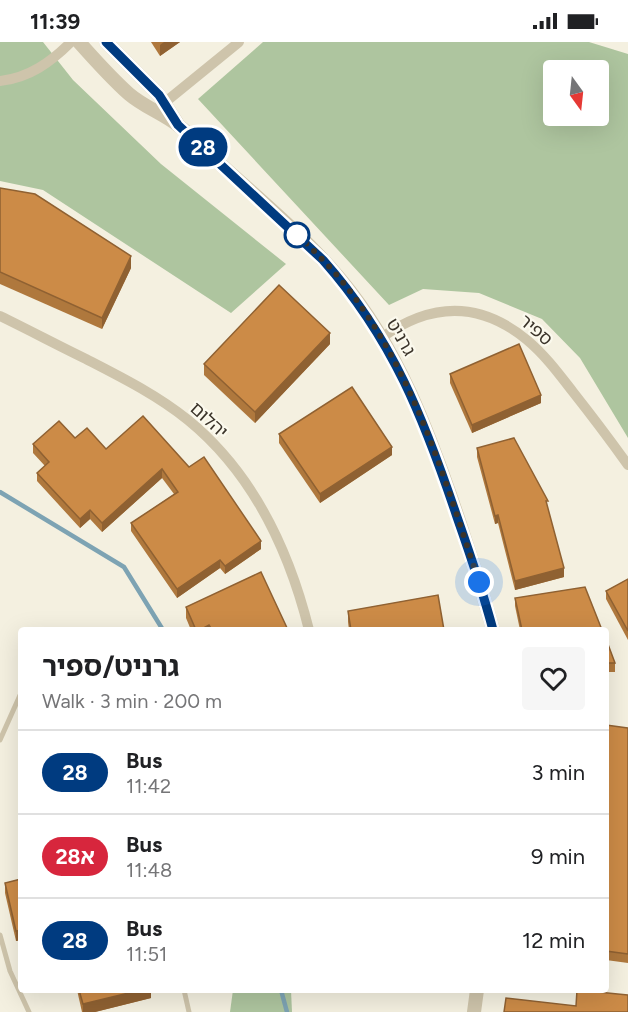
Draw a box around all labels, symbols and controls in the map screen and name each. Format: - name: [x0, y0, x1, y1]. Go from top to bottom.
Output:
- text: 11:39: [30, 8, 80, 35]
- north arrow: [543, 60, 609, 126]
- map controls: [543, 60, 609, 126]
- line badge: 28: [176, 128, 230, 166]
- text: 28: [190, 135, 216, 160]
- unlabelled marker: [284, 222, 310, 248]
- street label: ספיר: [515, 310, 557, 350]
- street label: גרניט: [382, 314, 420, 360]
- street label: יהלום: [186, 397, 232, 443]
- your location: [464, 567, 494, 597]
- button: heart: [522, 647, 585, 710]
- text: גרניט/ספיר: [42, 649, 179, 683]
- text: Walk · 3 min · 200 m: [42, 689, 222, 713]
- text: Bus: [126, 747, 162, 774]
- text: 3 min: [531, 759, 585, 786]
- text: 28: [62, 760, 88, 785]
- text: 11:42: [126, 774, 171, 798]
- text: Bus: [126, 831, 162, 858]
- text: 9 min: [531, 843, 585, 870]
- text: 28א: [55, 844, 95, 869]
- text: 11:48: [126, 858, 172, 882]
- text: Bus: [126, 915, 162, 942]
- text: 12 min: [522, 927, 585, 954]
- text: 28: [62, 928, 88, 953]
- text: 11:51: [126, 942, 167, 966]

